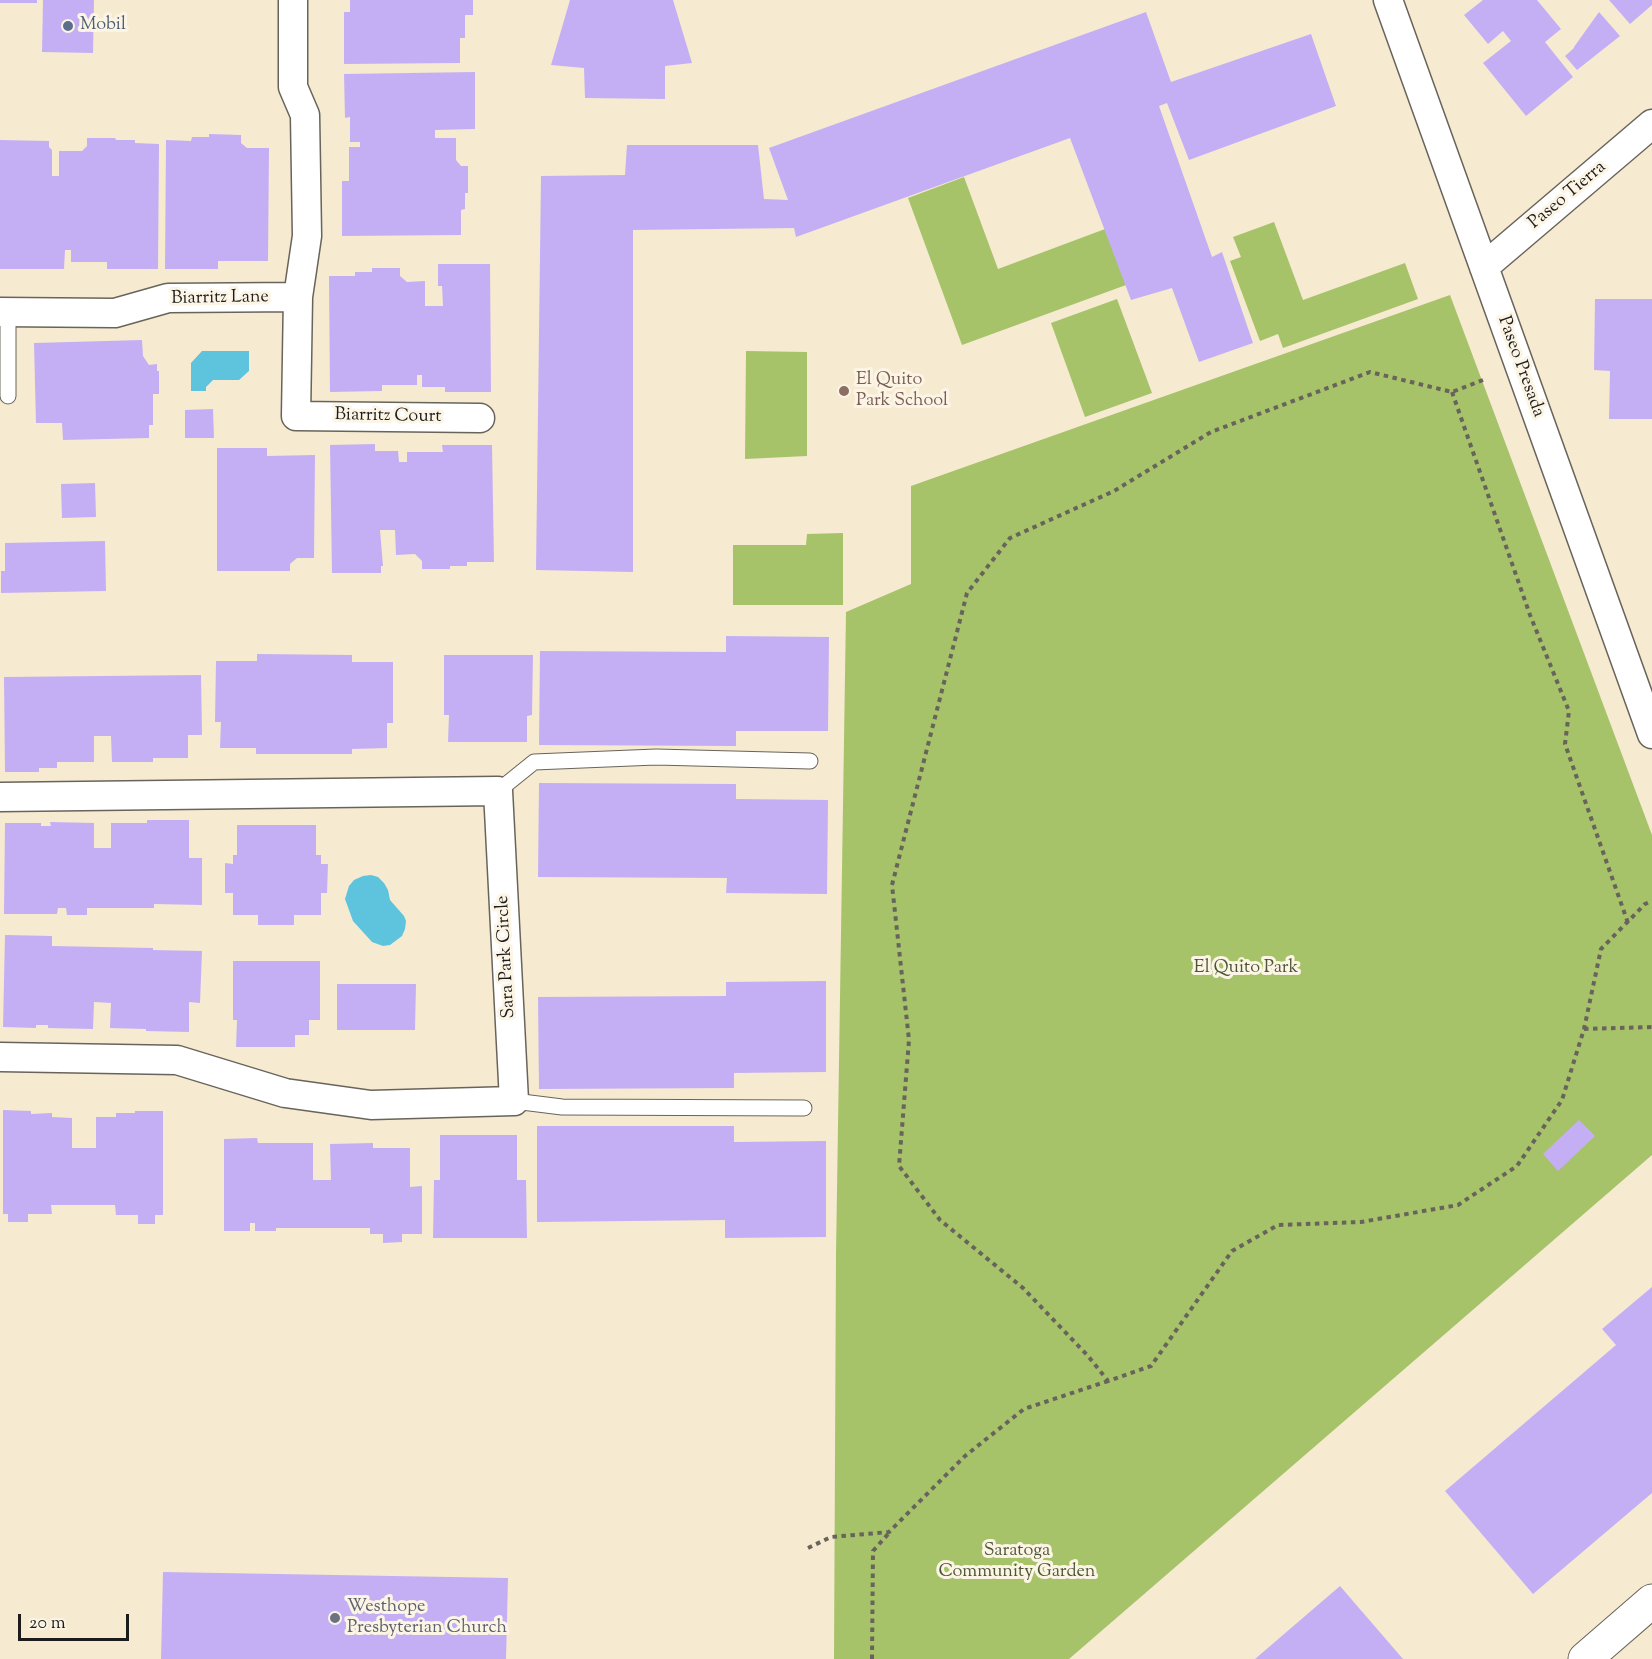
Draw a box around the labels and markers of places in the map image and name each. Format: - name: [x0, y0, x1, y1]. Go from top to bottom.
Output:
- place label: Mobil: [80, 15, 126, 37]
- marker: Mobil: [61, 19, 75, 33]
- place label: El Quito Park School: [856, 370, 948, 412]
- marker: El Quito Park School: [837, 384, 851, 398]
- place label: Westhope Presbyterian Church: [347, 1597, 507, 1640]
- marker: Westhope Presbyterian Church: [328, 1611, 342, 1625]

